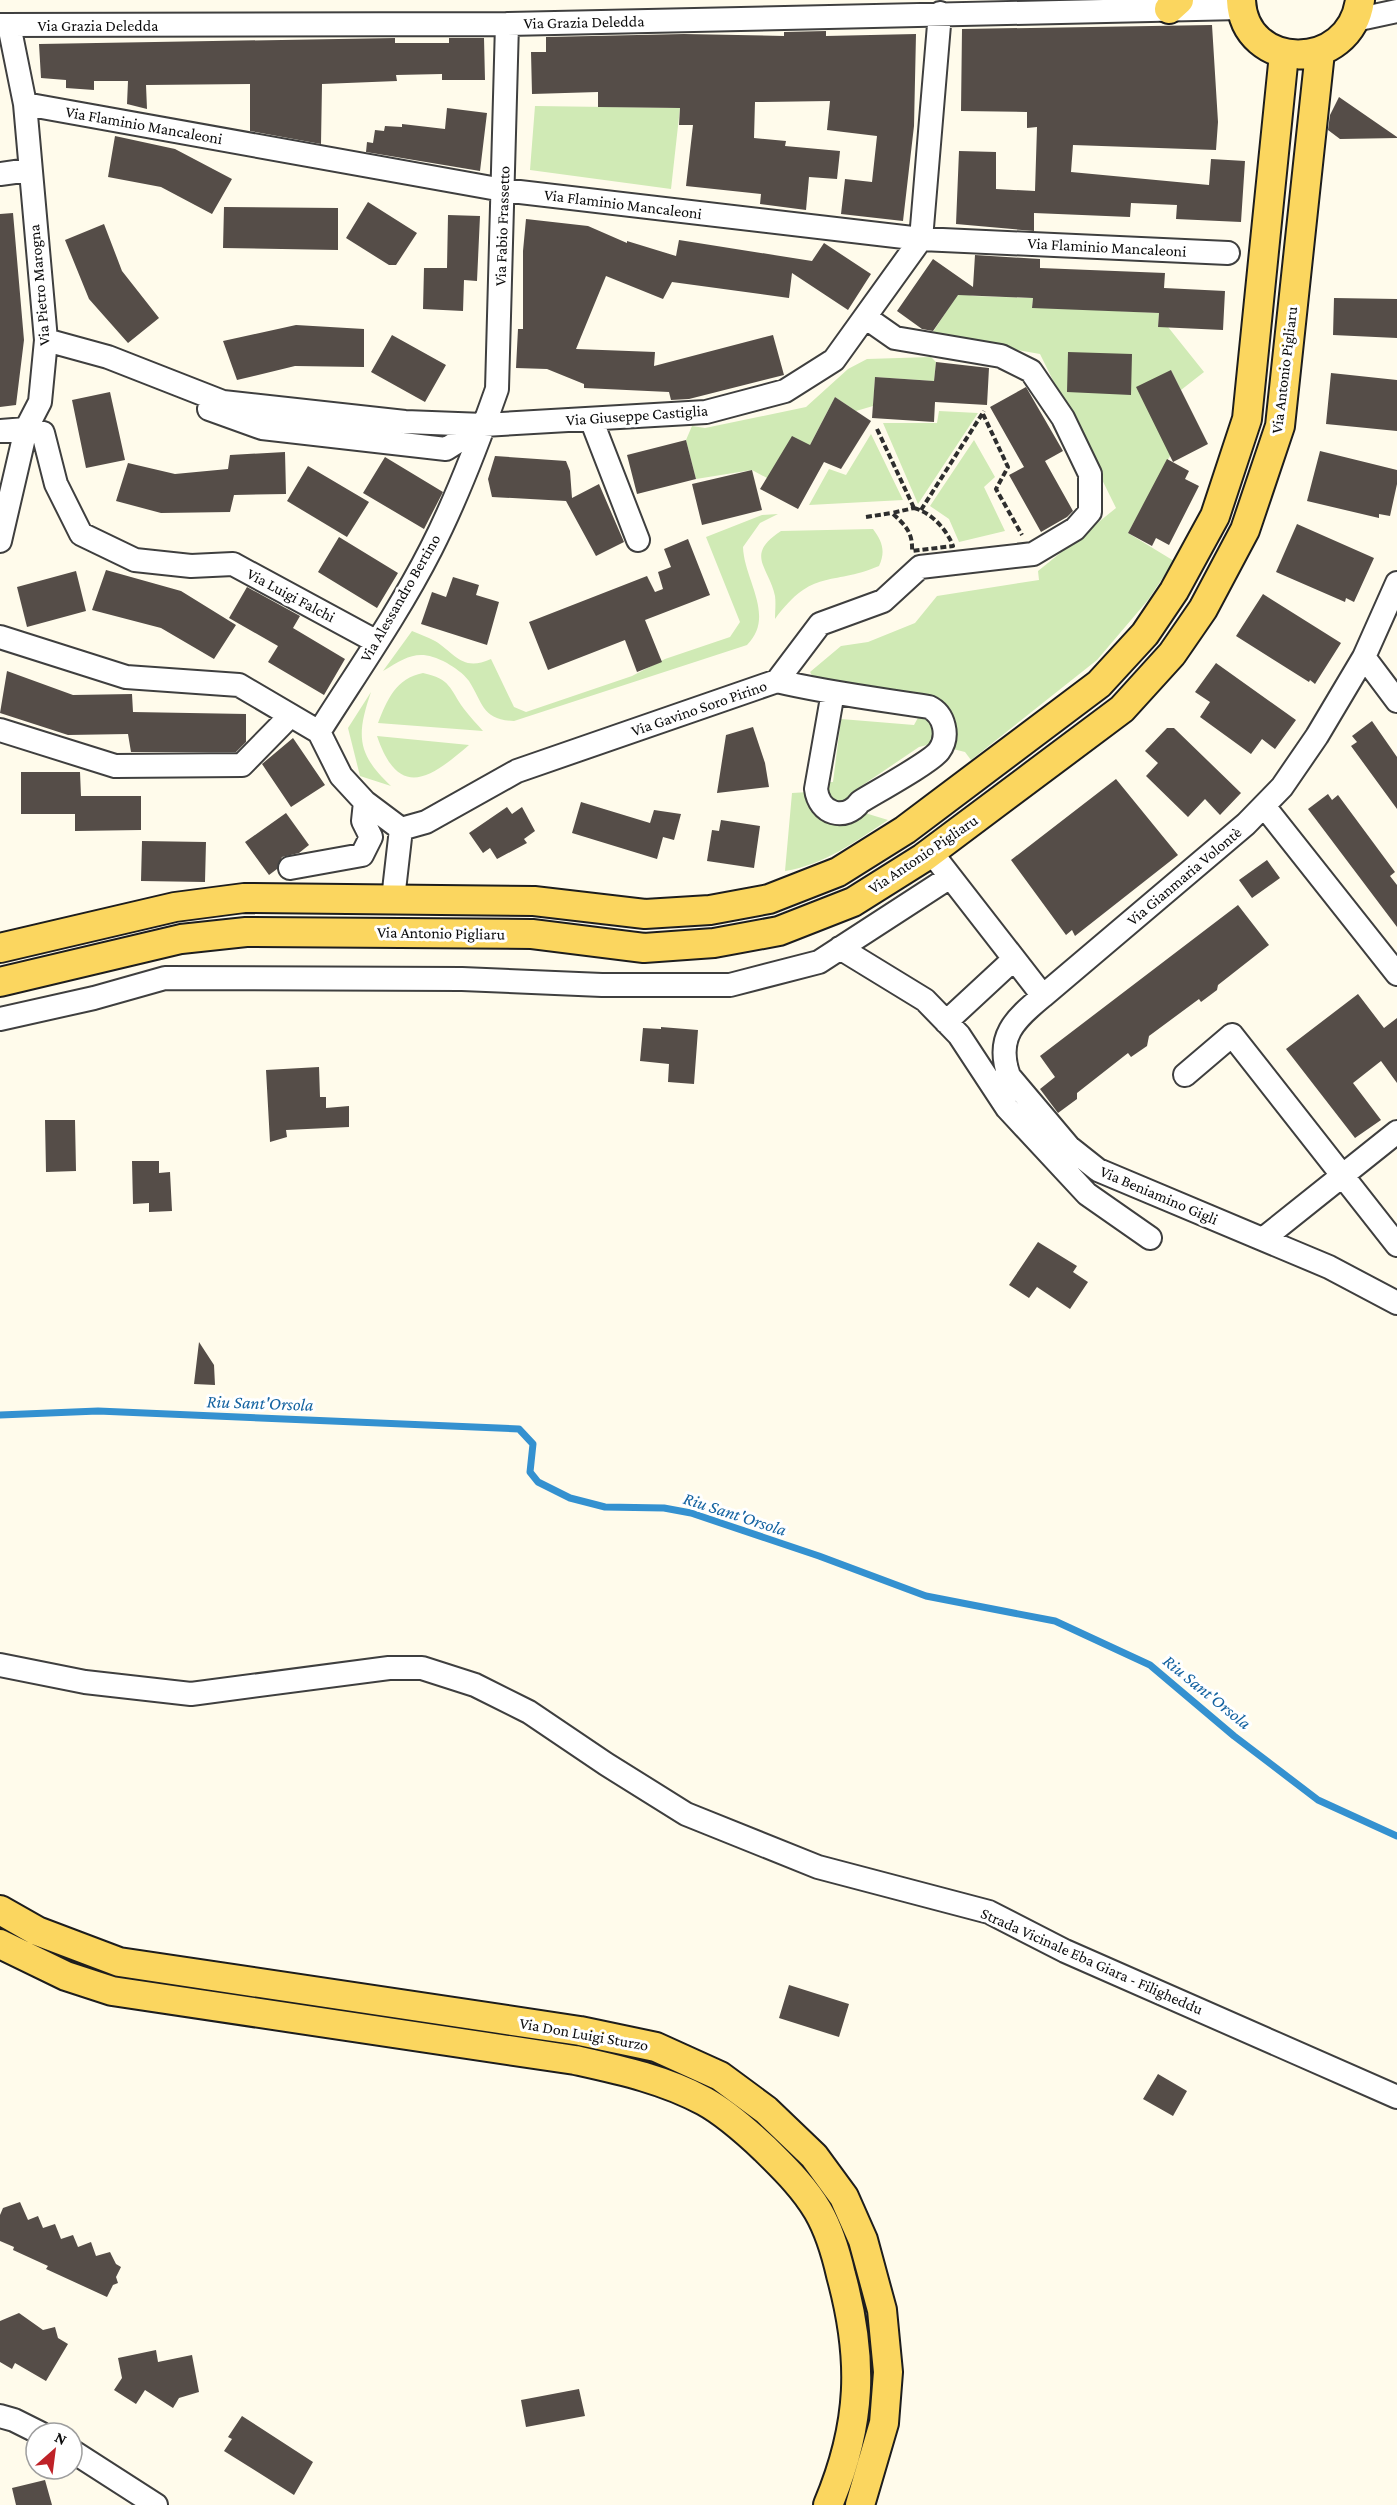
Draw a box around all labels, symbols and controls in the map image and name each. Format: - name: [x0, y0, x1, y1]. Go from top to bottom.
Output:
- street label: Via Grazia Deledda: [523, 12, 645, 32]
- street label: Via Grazia Deledda: [38, 17, 159, 34]
- street label: Via Flaminio Mancaleoni: [64, 103, 224, 147]
- street label: Via Fabio Frassetto: [491, 166, 513, 286]
- street label: Via Flaminio Mancaleoni: [543, 186, 703, 222]
- street label: Via Pietro Marogna: [25, 223, 54, 347]
- street label: Via Flaminio Mancaleoni: [1027, 234, 1187, 260]
- street label: Via Antonio Pigliaru: [1268, 305, 1301, 435]
- street label: Via Giuseppe Castiglia: [565, 402, 709, 429]
- street label: Via Alessandro Bertino: [357, 531, 444, 665]
- street label: Via Luigi Falchi: [244, 565, 338, 626]
- street label: Via Gavino Soro Pirino: [629, 677, 769, 739]
- street label: Via Antonio Pigliaru: [865, 811, 982, 898]
- street label: Via Gianmaria Volontè: [1124, 823, 1244, 929]
- street label: Via Antonio Pigliaru: [377, 923, 506, 944]
- street label: Via Beniamino Gigli: [1097, 1162, 1221, 1228]
- water label: Riu Sant'Orsola: [206, 1391, 314, 1415]
- water label: Riu Sant'Orsola: [681, 1488, 789, 1540]
- water label: Riu Sant'Orsola: [1159, 1651, 1255, 1734]
- street label: Strada Vicinale Eba Giara - Filigheddu: [978, 1904, 1206, 2019]
- street label: Via Don Luigi Sturzo: [518, 2014, 650, 2055]
- north arrow: [24, 2421, 84, 2481]
- text: N: [52, 2428, 70, 2448]

